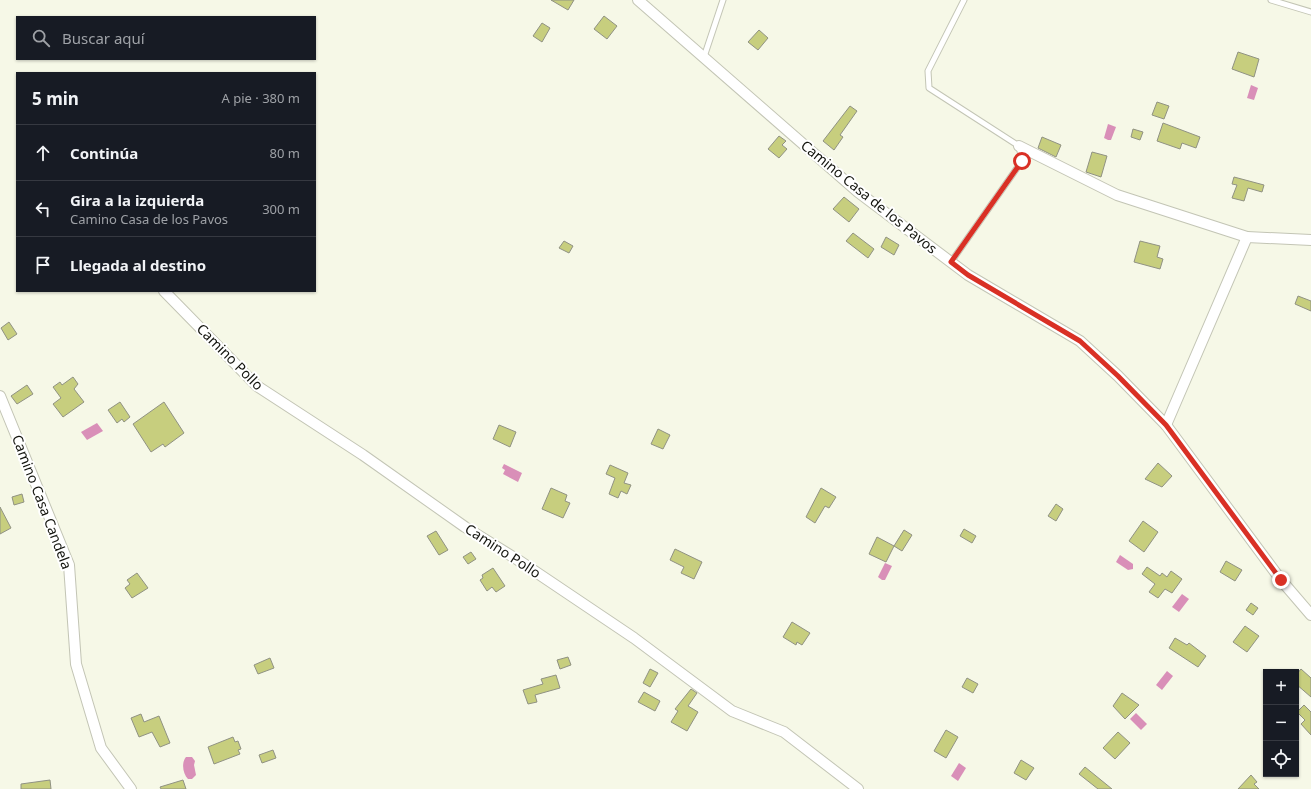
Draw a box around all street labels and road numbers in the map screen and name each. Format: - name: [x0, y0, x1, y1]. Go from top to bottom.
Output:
- street label: Camino Casa de los Pavos: [797, 136, 942, 258]
- street label: Camino Pollo: [193, 319, 268, 394]
- street label: Camino Casa Candela: [8, 432, 77, 572]
- street label: Camino Pollo: [462, 519, 545, 582]

